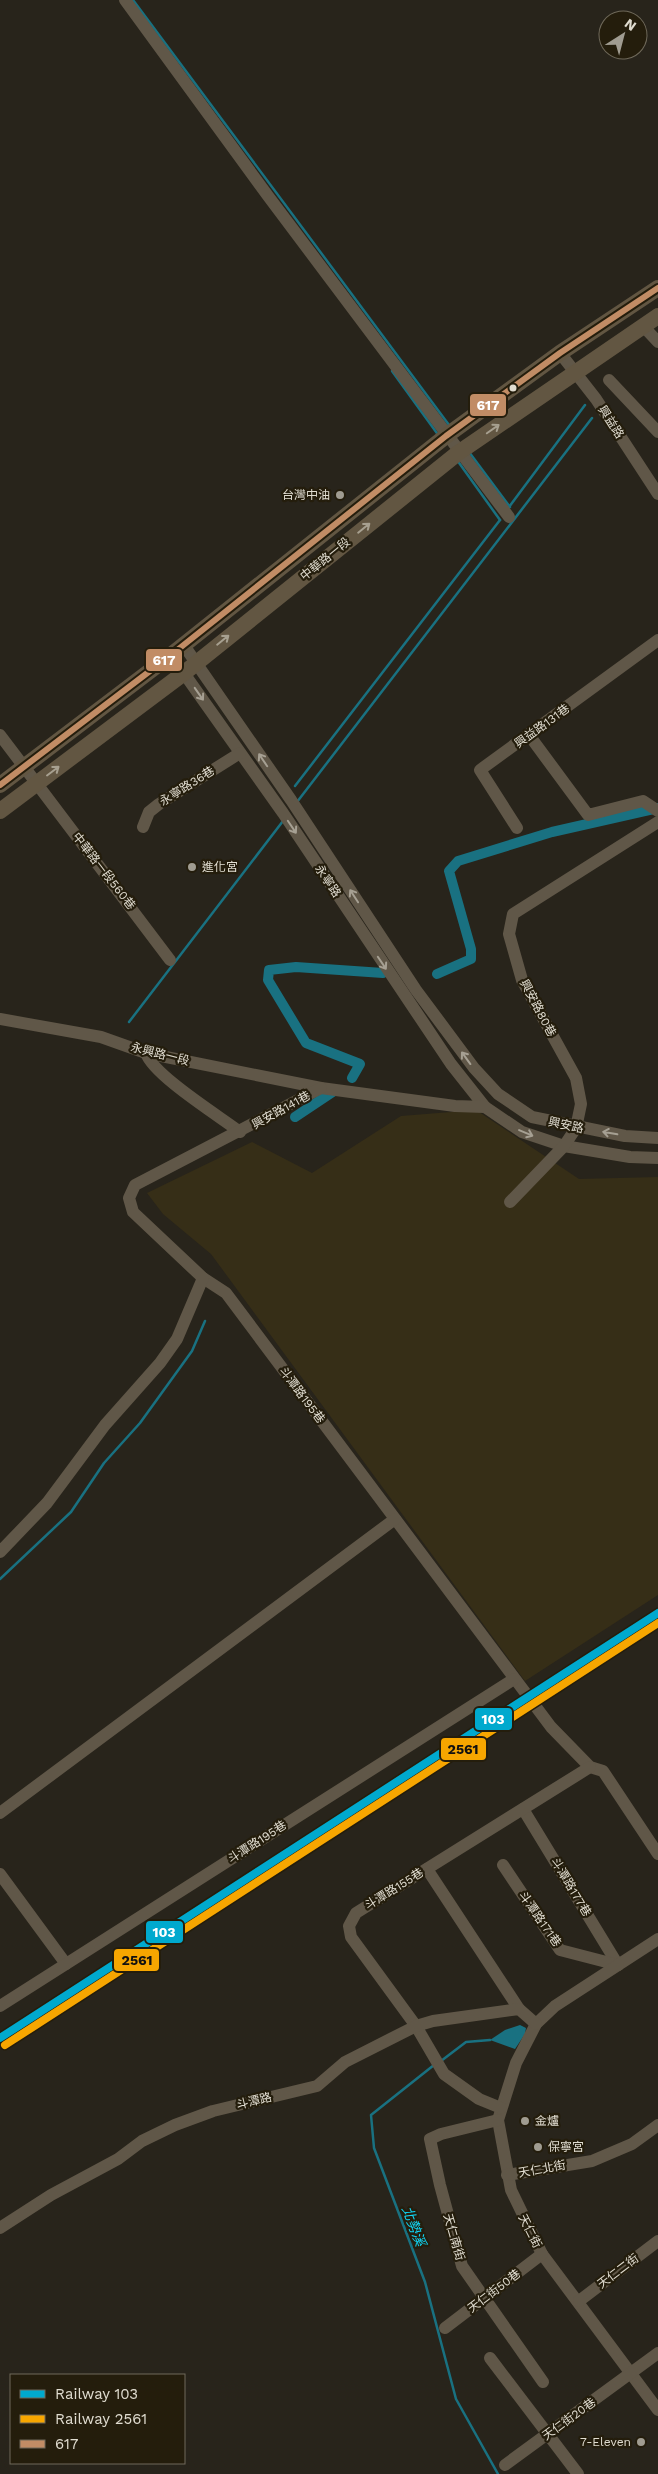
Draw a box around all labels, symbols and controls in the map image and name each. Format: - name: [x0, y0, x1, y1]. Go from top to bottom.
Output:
- north arrow: [598, 10, 648, 60]
- text: N: [622, 15, 640, 34]
- unlabelled marker: [508, 383, 518, 393]
- line badge: 617: [469, 393, 507, 417]
- text: 617: [477, 397, 500, 413]
- street label: 興益路: [595, 403, 627, 441]
- one-way arrow: [486, 424, 500, 434]
- place label: 台灣中油: [282, 488, 330, 502]
- marker: 台灣中油: [334, 489, 346, 501]
- one-way arrow: [357, 523, 370, 534]
- street label: 中華路一段: [297, 535, 353, 583]
- one-way arrow: [217, 635, 230, 646]
- line badge: 617: [145, 648, 183, 672]
- text: 617: [153, 652, 176, 668]
- one-way arrow: [194, 687, 204, 701]
- street label: 興益路131巷: [512, 701, 572, 751]
- one-way arrow: [258, 754, 268, 768]
- street label: 永寧路36巷: [157, 764, 217, 808]
- one-way arrow: [46, 766, 60, 776]
- one-way arrow: [287, 820, 297, 834]
- street label: 中華路一段560巷: [70, 830, 138, 912]
- place label: 進化宮: [202, 860, 238, 874]
- marker: 進化宮: [186, 861, 198, 873]
- street label: 永寧路: [312, 862, 344, 900]
- one-way arrow: [348, 889, 358, 903]
- one-way arrow: [377, 955, 387, 969]
- street label: 興安路80巷: [517, 977, 559, 1039]
- street label: 永興路一段: [129, 1040, 191, 1068]
- one-way arrow: [461, 1051, 471, 1065]
- street label: 興安路141巷: [249, 1088, 313, 1132]
- street label: 興安路: [547, 1114, 585, 1136]
- one-way arrow: [518, 1128, 533, 1138]
- one-way arrow: [602, 1128, 618, 1138]
- street label: 斗潭路195巷: [276, 1364, 328, 1426]
- line badge: 103: [474, 1707, 513, 1731]
- text: 103: [481, 1711, 505, 1727]
- line badge: 2561: [440, 1737, 487, 1761]
- text: 2561: [448, 1741, 478, 1757]
- street label: 斗潭路195巷: [225, 1818, 289, 1866]
- street label: 斗潭路177巷: [548, 1855, 594, 1919]
- street label: 斗潭路155巷: [362, 1865, 426, 1913]
- street label: 斗潭路171巷: [516, 1889, 564, 1949]
- line badge: 103: [145, 1920, 184, 1944]
- text: 103: [152, 1924, 176, 1940]
- line badge: 2561: [113, 1948, 160, 1972]
- text: 2561: [122, 1952, 152, 1968]
- street label: 斗潭路: [235, 2090, 273, 2112]
- place label: 金爐: [535, 2114, 559, 2128]
- marker: 金爐: [519, 2115, 531, 2127]
- place label: 保寧宮: [548, 2140, 584, 2154]
- marker: 保寧宮: [532, 2141, 544, 2153]
- street label: 天仁北街: [517, 2158, 567, 2180]
- water label: 北勢溪: [399, 2204, 430, 2250]
- street label: 天仁南街: [441, 2212, 467, 2262]
- street label: 天仁街: [516, 2212, 544, 2250]
- street label: 天仁二街: [595, 2251, 641, 2291]
- street label: 天仁街50巷: [465, 2267, 523, 2315]
- legend: [10, 2374, 185, 2464]
- text: Railway 103: [55, 2385, 138, 2403]
- street label: 天仁街20巷: [540, 2395, 598, 2443]
- text: Railway 2561: [55, 2410, 147, 2428]
- text: 617: [55, 2435, 78, 2453]
- place label: 7-Eleven: [580, 2435, 631, 2449]
- marker: 7-Eleven: [635, 2436, 647, 2448]

